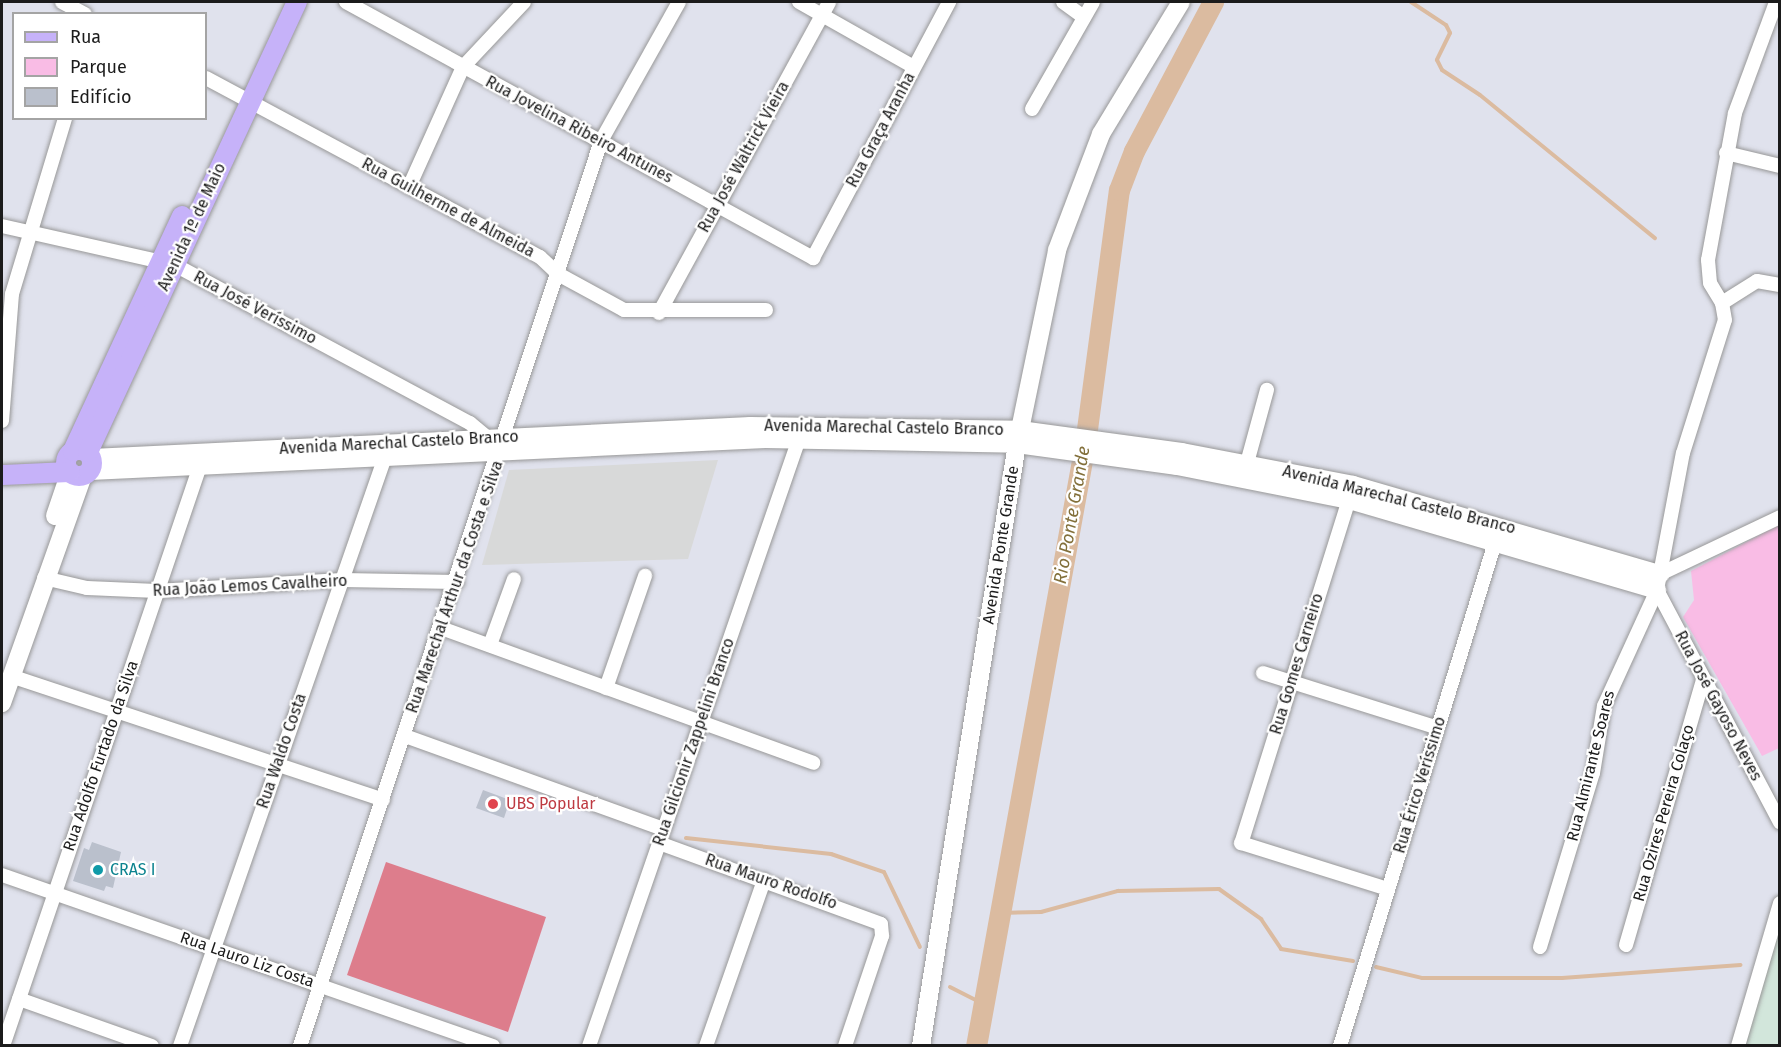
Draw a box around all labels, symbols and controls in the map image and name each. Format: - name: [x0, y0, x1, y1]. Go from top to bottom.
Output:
- legend: [12, 12, 207, 120]
- text: Rua: [70, 26, 101, 48]
- text: Parque: [70, 56, 127, 78]
- street label: Rua Graça Aranha: [843, 69, 919, 191]
- street label: Rua Jovelina Ribeiro Antunes: [482, 72, 676, 188]
- street label: Rua José Waltrick Vieira: [694, 78, 794, 236]
- text: Edifício: [70, 86, 132, 108]
- street label: Rua Guilherme de Almeida: [358, 154, 538, 262]
- street label: Avenida 1º de Maio: [154, 160, 230, 294]
- street label: Rua José Veríssimo: [190, 267, 320, 349]
- street label: Avenida Marechal Castelo Branco: [764, 416, 1004, 440]
- street label: Avenida Marechal Castelo Branco: [279, 427, 519, 459]
- water label: Rio Ponte Grande: [1049, 444, 1095, 586]
- street label: Rua Marechal Arthur da Costa e Silva: [403, 458, 507, 716]
- street label: Avenida Marechal Castelo Branco: [1280, 462, 1518, 538]
- street label: Avenida Ponte Grande: [979, 464, 1023, 626]
- street label: Rua João Lemos Cavalheiro: [152, 571, 348, 601]
- street label: Rua Gomes Carneiro: [1266, 591, 1328, 737]
- street label: Rua José Gayoso Neves: [1670, 628, 1766, 784]
- street label: Rua Gilcionir Zappelini Branco: [649, 635, 739, 849]
- street label: Rua Adolfo Furtado da Silva: [59, 658, 143, 854]
- street label: Rua Almirante Soares: [1563, 689, 1619, 843]
- street label: Rua Waldo Costa: [253, 691, 311, 811]
- street label: Rua Érico Veríssimo: [1390, 714, 1450, 856]
- street label: Rua Ozires Pereira Colaço: [1629, 722, 1699, 904]
- place label: UBS Popular: [506, 794, 595, 814]
- marker: UBS Popular: [484, 795, 502, 813]
- street label: Rua Mauro Rodolfo: [702, 850, 840, 914]
- place label: CRAS I: [110, 860, 155, 880]
- marker: CRAS I: [91, 863, 105, 877]
- street label: Rua Lauro Liz Costa: [177, 928, 317, 992]

